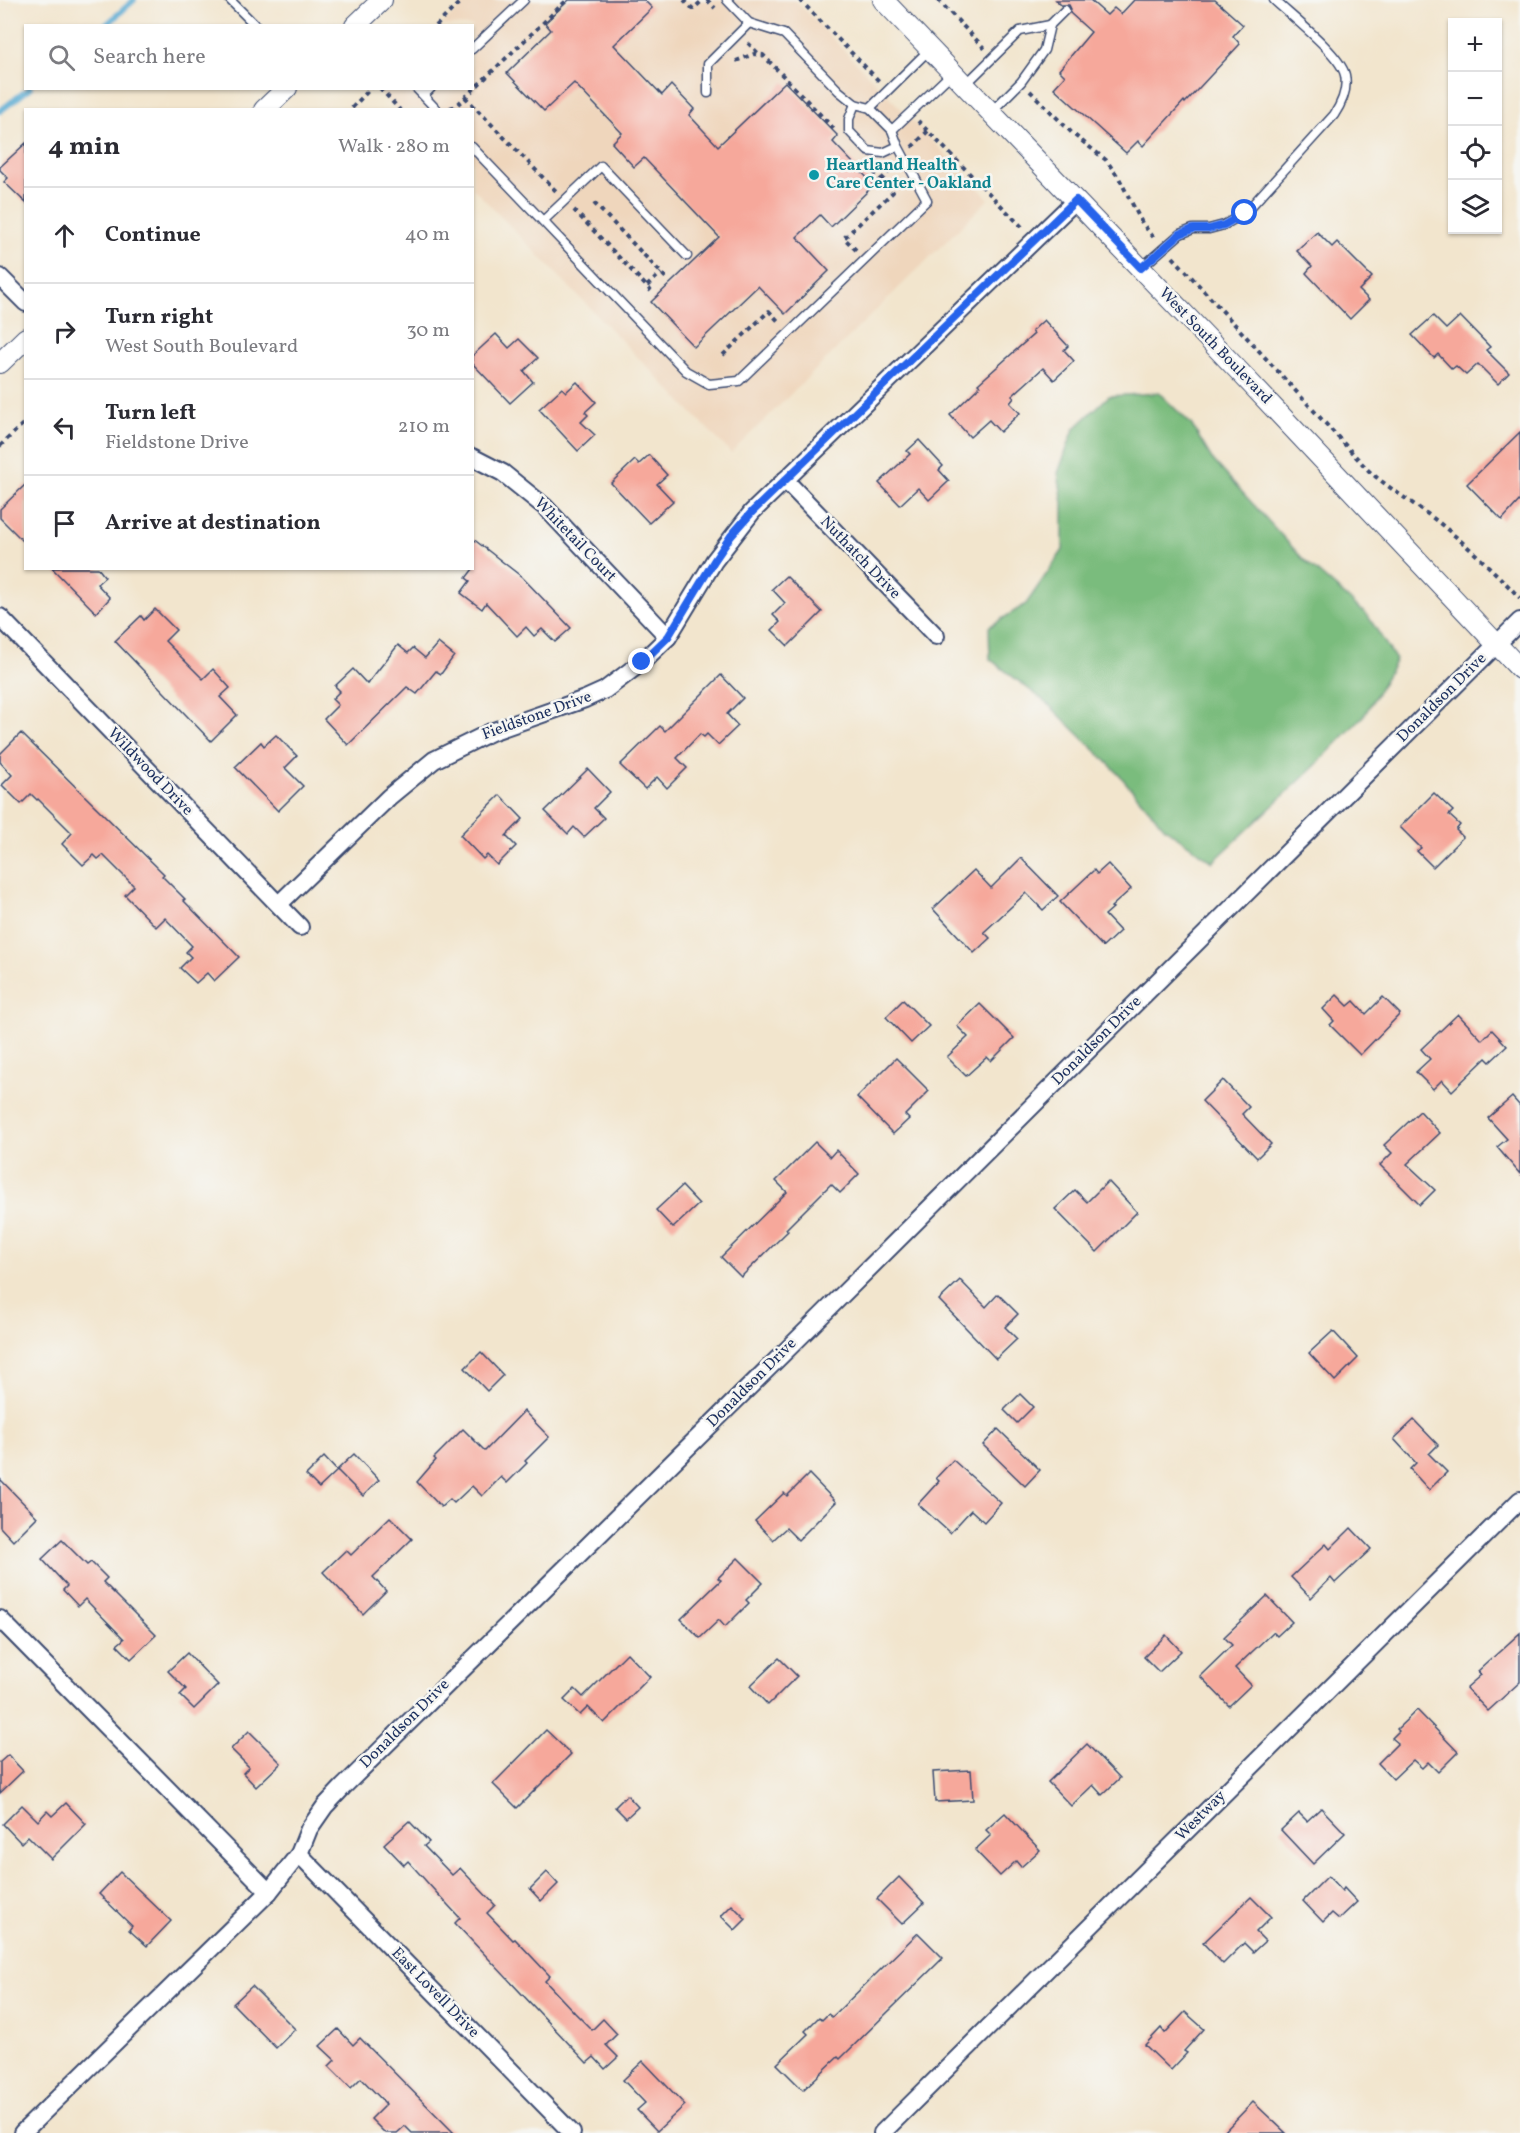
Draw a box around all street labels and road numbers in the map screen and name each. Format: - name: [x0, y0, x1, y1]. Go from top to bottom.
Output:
- street label: West South Boulevard: [1153, 283, 1277, 409]
- street label: Whitetail Court: [529, 493, 621, 587]
- street label: Nuthatch Drive: [815, 512, 905, 604]
- street label: Donaldson Drive: [1392, 648, 1492, 748]
- street label: Fieldstone Drive: [479, 686, 595, 746]
- street label: Wildwood Drive: [102, 723, 198, 821]
- street label: Donaldson Drive: [1047, 991, 1147, 1091]
- street label: Donaldson Drive: [702, 1333, 802, 1433]
- street label: Donaldson Drive: [355, 1674, 455, 1774]
- street label: Westway: [1171, 1786, 1231, 1846]
- street label: East Lovell Drive: [386, 1943, 484, 2043]

